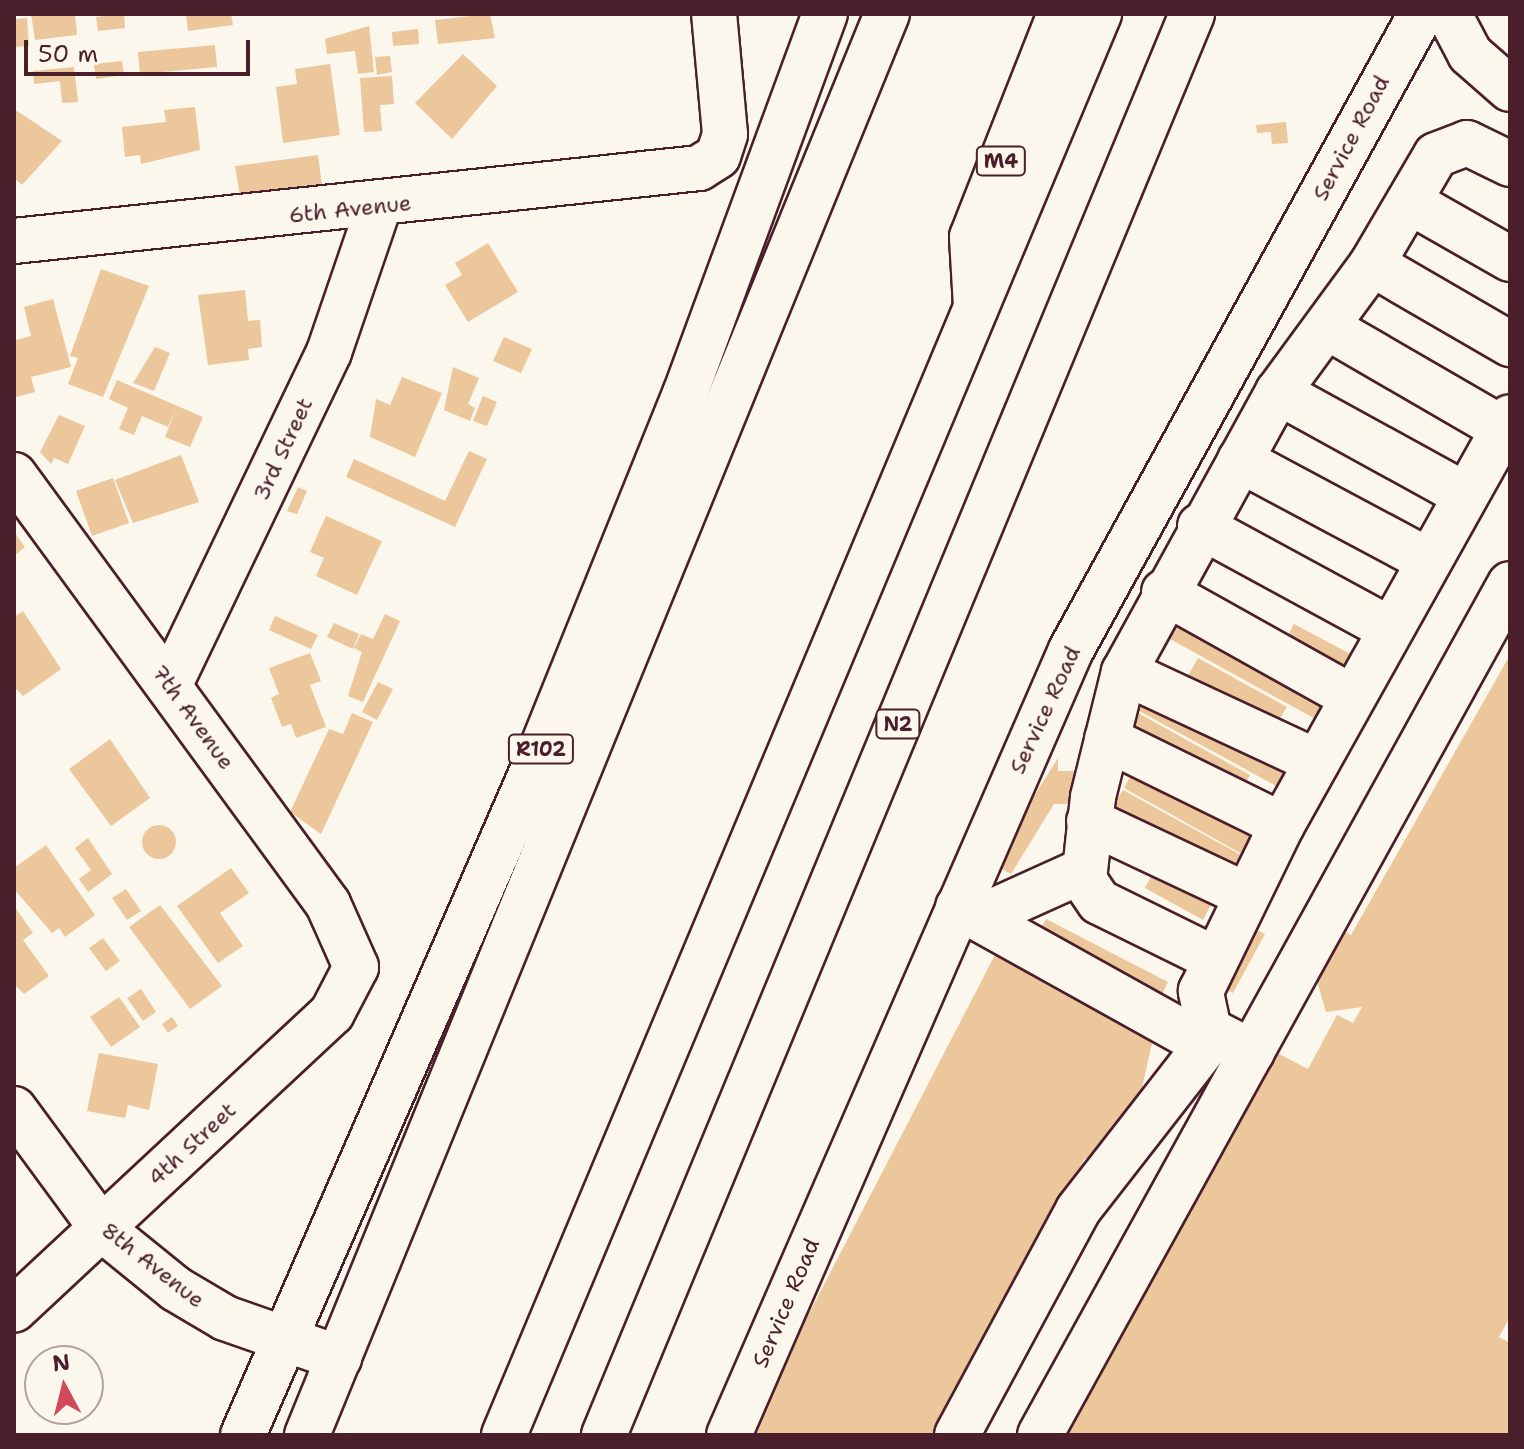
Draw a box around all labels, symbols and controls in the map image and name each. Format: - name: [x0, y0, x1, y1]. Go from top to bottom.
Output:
- scale bar: [28, 24, 254, 74]
- text: 50 m: [38, 38, 98, 70]
- street label: Service Road: [1307, 71, 1395, 205]
- road number: M4: [975, 145, 1027, 177]
- street label: 6th Avenue: [287, 189, 413, 229]
- street label: 3rd Street: [248, 393, 318, 505]
- street label: Service Road: [1004, 642, 1086, 778]
- street label: 7th Avenue: [146, 659, 240, 775]
- road number: N2: [874, 708, 922, 740]
- road number: R102: [507, 733, 575, 765]
- street label: 4th Street: [143, 1097, 241, 1191]
- street label: 8th Avenue: [96, 1217, 210, 1313]
- street label: Service Road: [747, 1234, 825, 1372]
- north arrow: [24, 1345, 104, 1425]
- text: N: [51, 1347, 72, 1378]

